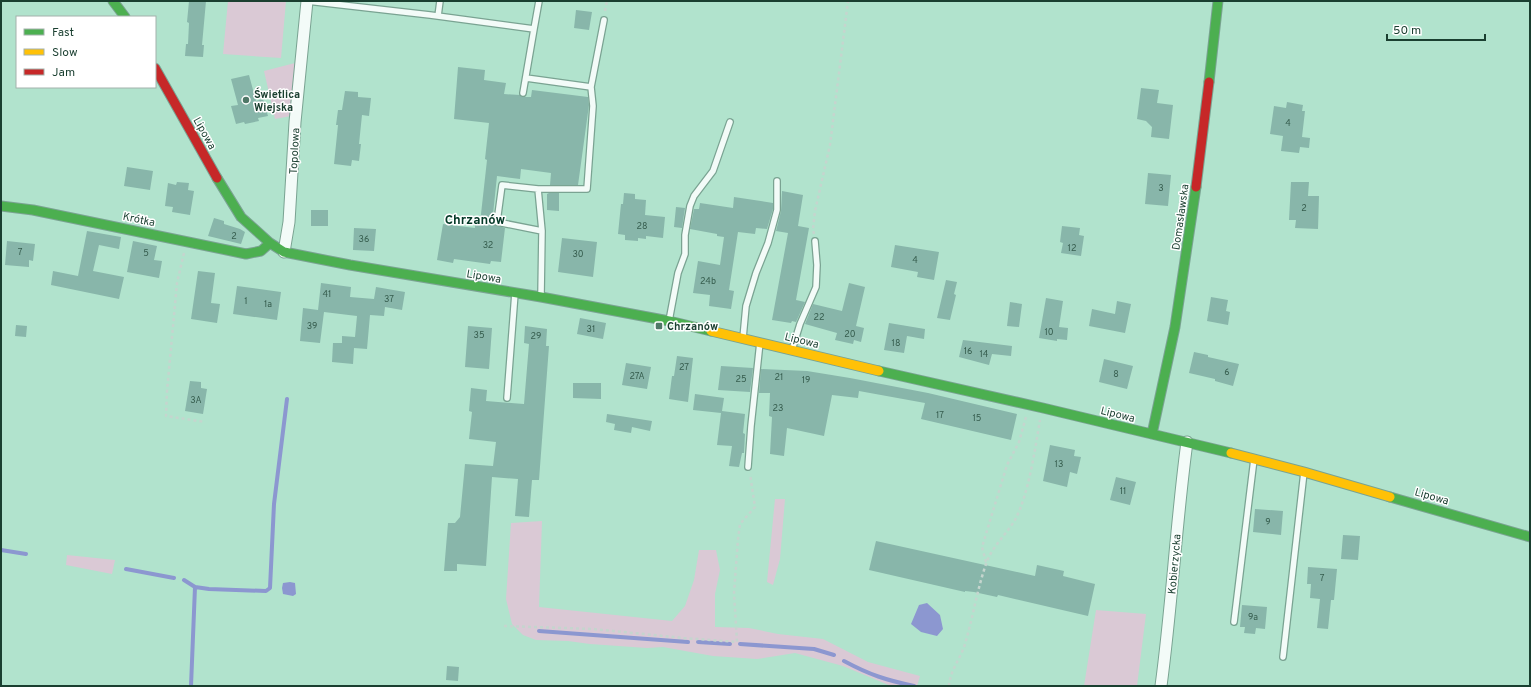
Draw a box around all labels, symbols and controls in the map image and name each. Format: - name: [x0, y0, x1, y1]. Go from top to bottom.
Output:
- legend: [16, 16, 156, 88]
- scale bar: [1387, 16, 1485, 42]
- text: 50 m: [1393, 23, 1421, 39]
- text: Fast: [52, 25, 74, 41]
- text: Slow: [52, 45, 78, 61]
- text: Jam: [52, 65, 75, 81]
- place label: Świetlica Wiejska: [254, 87, 300, 115]
- marker: Świetlica Wiejska: [241, 95, 251, 105]
- street label: Lipowa: [190, 115, 219, 152]
- house number: 4: [1285, 118, 1291, 129]
- street label: Topolowa: [287, 127, 303, 175]
- house number: 3: [1158, 183, 1164, 194]
- street label: Domasławska: [1169, 183, 1193, 251]
- house number: 2: [1301, 203, 1307, 214]
- street label: Krótka: [121, 210, 156, 230]
- district label: Chrzanów: [445, 213, 506, 229]
- house number: 28: [636, 221, 648, 232]
- house number: 2: [231, 231, 237, 242]
- house number: 36: [359, 234, 369, 245]
- house number: 32: [483, 240, 493, 251]
- house number: 12: [1068, 243, 1076, 254]
- house number: 7: [18, 247, 23, 258]
- house number: 5: [143, 248, 149, 259]
- house number: 30: [572, 249, 584, 260]
- house number: 4: [912, 255, 918, 266]
- street label: Lipowa: [465, 267, 502, 287]
- house number: 24b: [700, 276, 716, 287]
- house number: 41: [323, 289, 331, 300]
- house number: 37: [384, 294, 394, 305]
- house number: 1: [244, 296, 248, 307]
- house number: 1a: [264, 299, 272, 310]
- house number: 22: [813, 312, 825, 323]
- place label: Chrzanów: [667, 320, 718, 334]
- house number: 39: [307, 321, 317, 332]
- marker: Chrzanów: [654, 321, 664, 331]
- house number: 31: [587, 324, 595, 335]
- house number: 10: [1044, 327, 1054, 338]
- house number: 20: [844, 329, 856, 340]
- house number: 35: [473, 330, 485, 341]
- street label: Lipowa: [783, 330, 821, 352]
- house number: 29: [531, 331, 541, 342]
- house number: 18: [892, 338, 900, 349]
- house number: 16: [964, 346, 972, 357]
- house number: 14: [980, 349, 989, 360]
- house number: 27: [679, 362, 689, 373]
- house number: 6: [1224, 367, 1230, 378]
- house number: 8: [1113, 369, 1119, 380]
- house number: 27A: [629, 371, 645, 382]
- house number: 21: [775, 372, 783, 383]
- house number: 25: [735, 374, 747, 385]
- house number: 19: [802, 375, 810, 386]
- house number: 3A: [190, 395, 202, 406]
- house number: 23: [773, 403, 783, 414]
- street label: Lipowa: [1099, 404, 1137, 426]
- house number: 17: [936, 410, 944, 421]
- house number: 15: [973, 413, 981, 424]
- house number: 13: [1055, 459, 1063, 470]
- street label: Lipowa: [1413, 485, 1451, 509]
- house number: 11: [1120, 486, 1126, 497]
- house number: 9: [1265, 517, 1271, 528]
- street label: Kobierzycka: [1165, 533, 1185, 595]
- house number: 7: [1320, 573, 1325, 584]
- house number: 9a: [1248, 612, 1258, 623]

